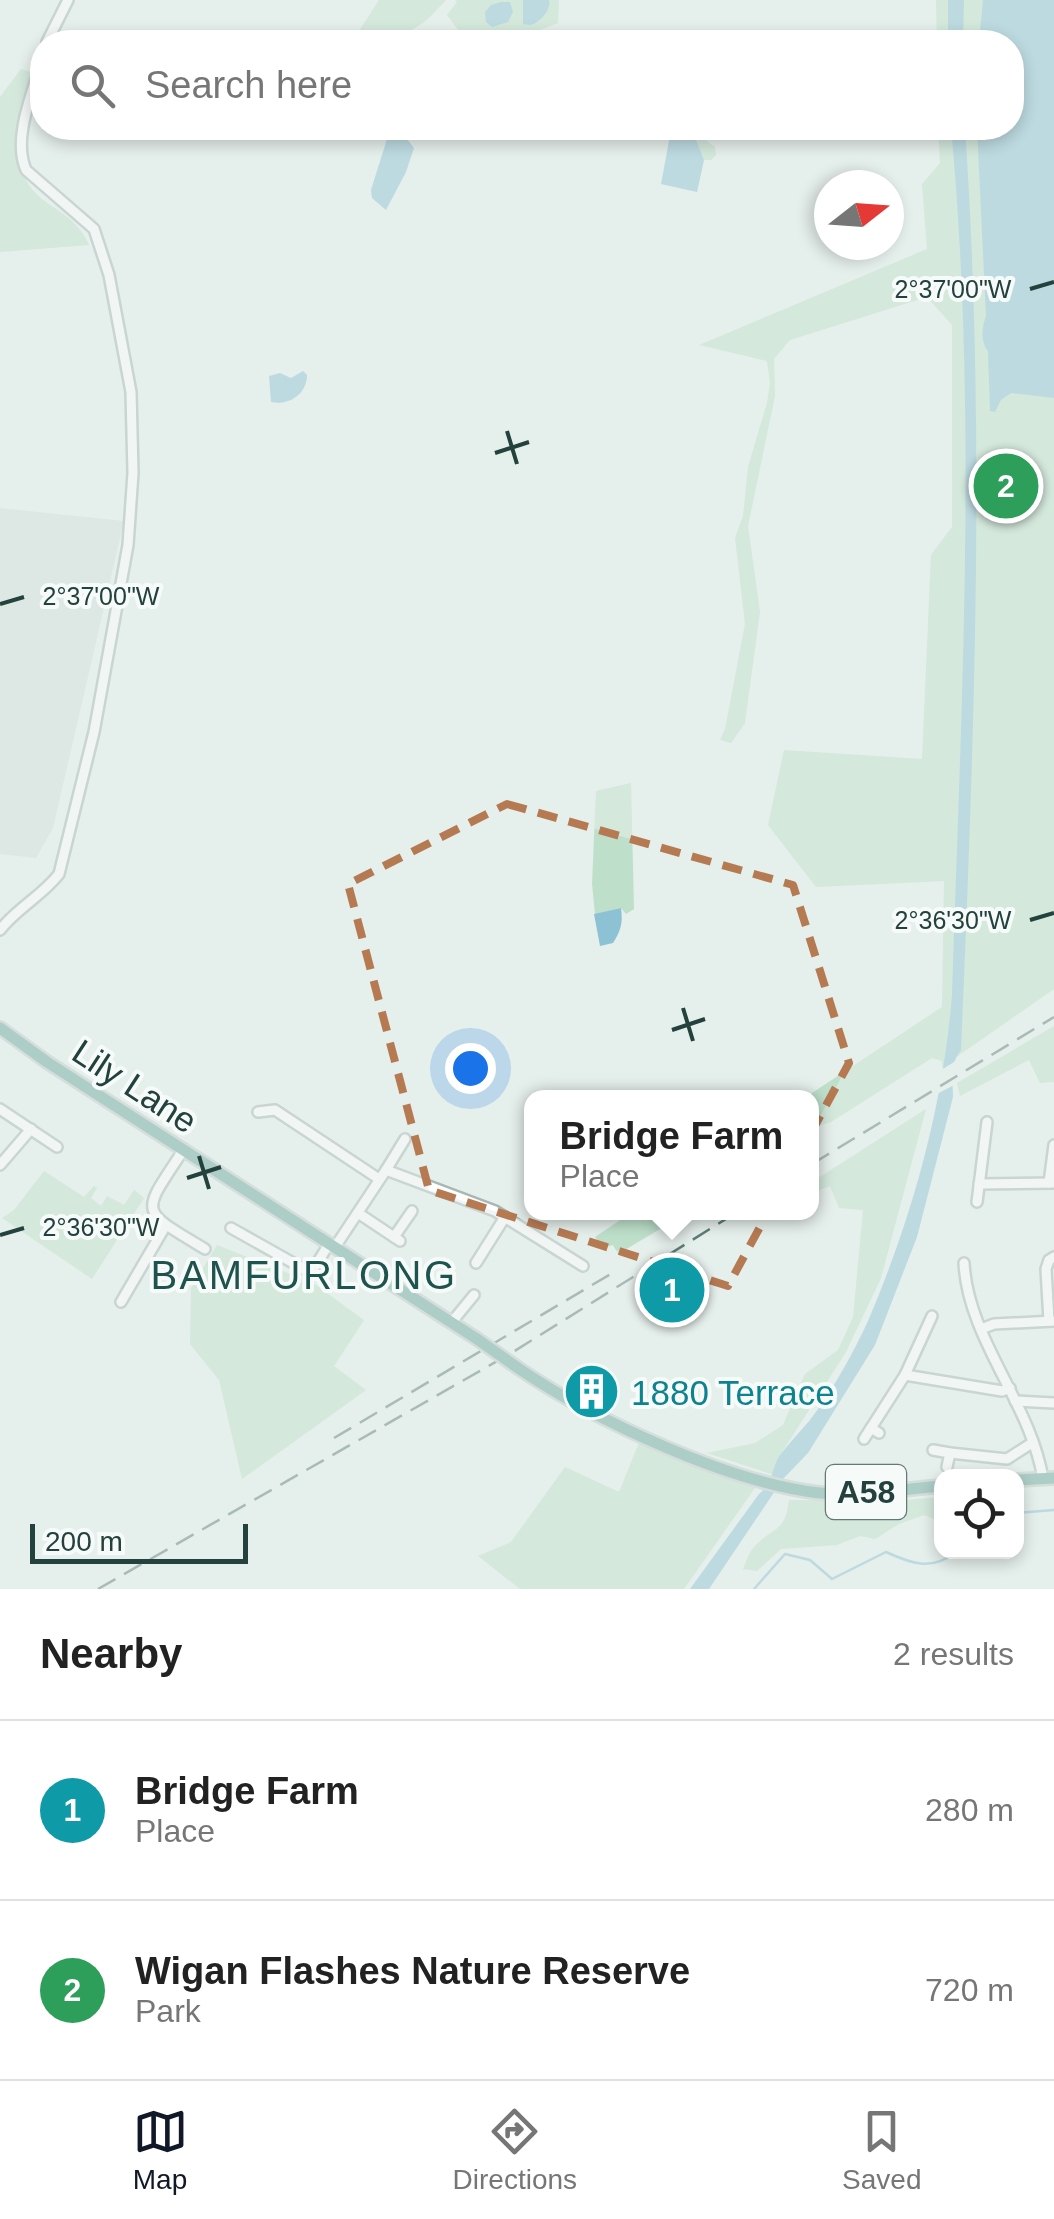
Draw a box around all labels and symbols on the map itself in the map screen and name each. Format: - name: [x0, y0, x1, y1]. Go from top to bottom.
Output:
- north arrow: [814, 170, 904, 260]
- text: 2°37'00"W: [895, 275, 1012, 303]
- pin: 2: [974, 448, 1038, 524]
- text: 2°37'00"W: [43, 582, 160, 610]
- text: 2°36'30"W: [895, 906, 1012, 934]
- street label: Lily Lane: [66, 1031, 204, 1141]
- your location: [445, 1043, 496, 1094]
- text: 2°36'30"W: [43, 1213, 160, 1241]
- pin: 1: [640, 1252, 704, 1328]
- district label: BAMFURLONG: [150, 1253, 458, 1297]
- building icon: 1880 Terrace: [562, 1362, 622, 1422]
- place label: 1880 Terrace: [631, 1373, 835, 1412]
- road number: A58: [826, 1465, 906, 1519]
- scale bar: [30, 1519, 248, 1564]

